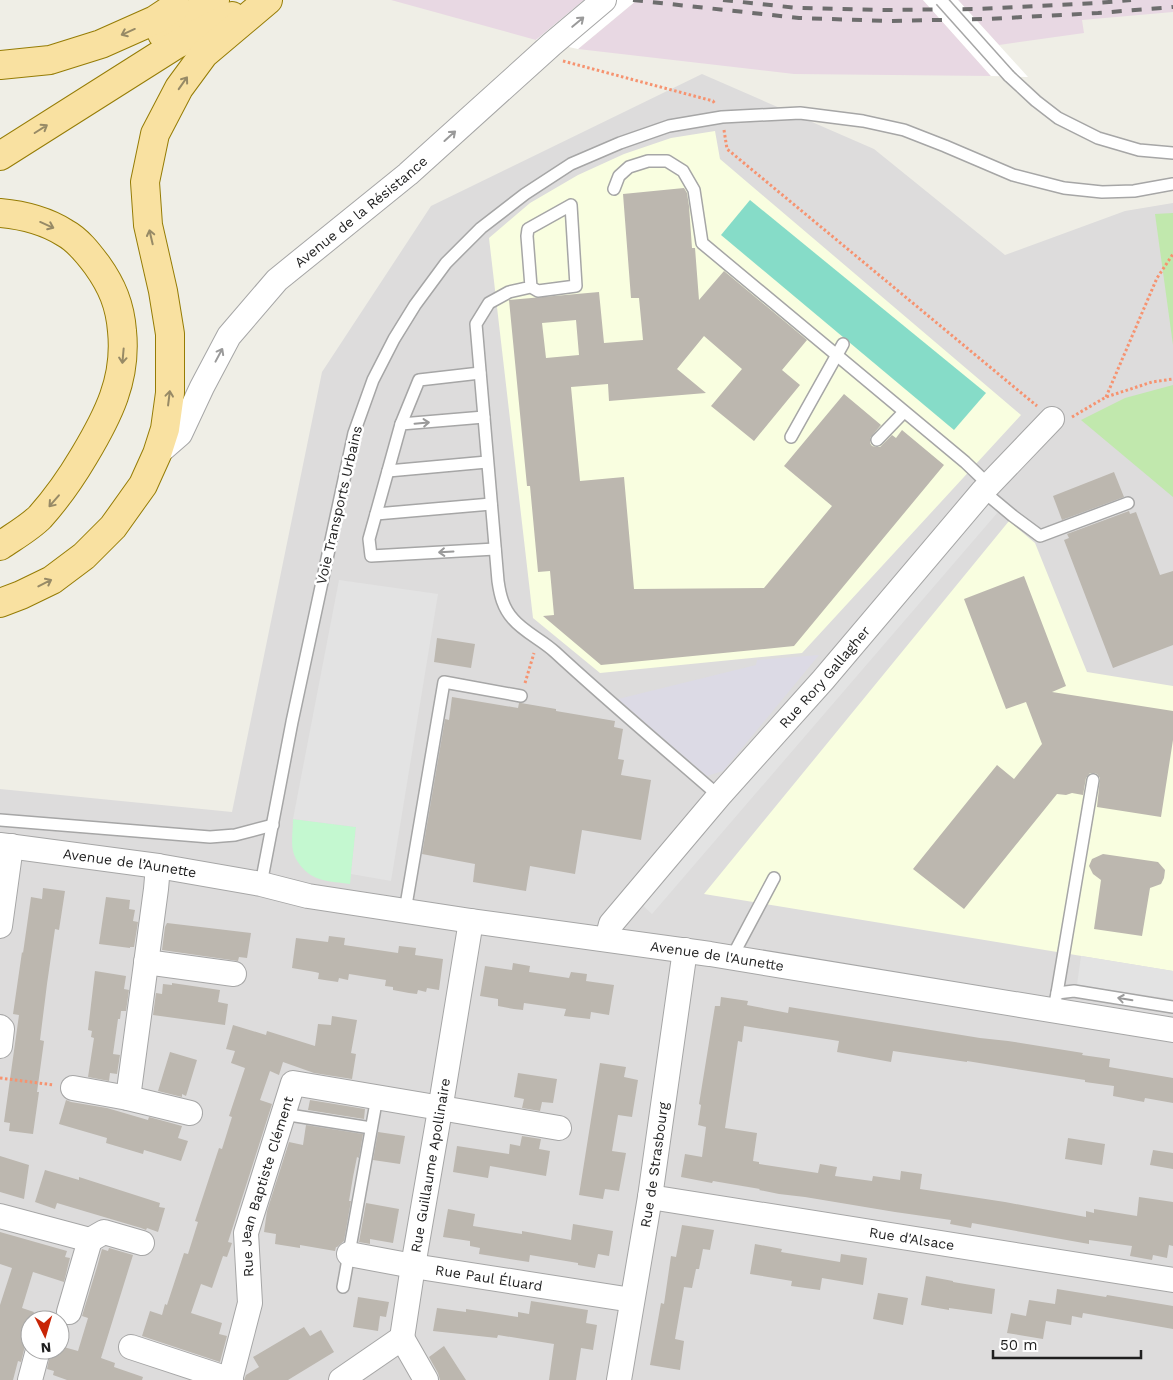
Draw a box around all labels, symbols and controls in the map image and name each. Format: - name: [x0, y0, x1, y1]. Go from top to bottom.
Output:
- one-way arrow: [571, 16, 584, 27]
- one-way arrow: [121, 28, 136, 37]
- one-way arrow: [178, 76, 188, 90]
- one-way arrow: [33, 124, 47, 134]
- one-way arrow: [444, 130, 457, 142]
- street label: Avenue de la Résistance: [291, 153, 430, 271]
- one-way arrow: [39, 220, 54, 230]
- one-way arrow: [145, 230, 155, 246]
- one-way arrow: [214, 347, 224, 362]
- one-way arrow: [118, 348, 127, 364]
- one-way arrow: [164, 390, 174, 406]
- one-way arrow: [413, 418, 429, 427]
- street label: Voie Transports Urbains: [313, 424, 365, 586]
- one-way arrow: [48, 494, 59, 507]
- one-way arrow: [439, 547, 455, 556]
- one-way arrow: [37, 578, 52, 588]
- street label: Rue Rory Gallagher: [776, 623, 873, 731]
- street label: Avenue de l’Aunette: [62, 845, 198, 881]
- street label: Avenue de l'Aunette: [649, 938, 785, 974]
- one-way arrow: [1117, 994, 1133, 1004]
- street label: Rue Guillaume Apollinaire: [407, 1077, 453, 1254]
- street label: Rue Jean Baptiste Clément: [238, 1094, 296, 1278]
- street label: Rue de Strasbourg: [637, 1101, 671, 1229]
- street label: Rue d'Alsace: [868, 1224, 955, 1253]
- street label: Rue Paul Éluard: [434, 1262, 544, 1294]
- north arrow: [20, 1310, 70, 1360]
- scale bar: [993, 1328, 1140, 1360]
- text: 50 m: [1000, 1336, 1037, 1354]
- text: N: [40, 1340, 52, 1356]

